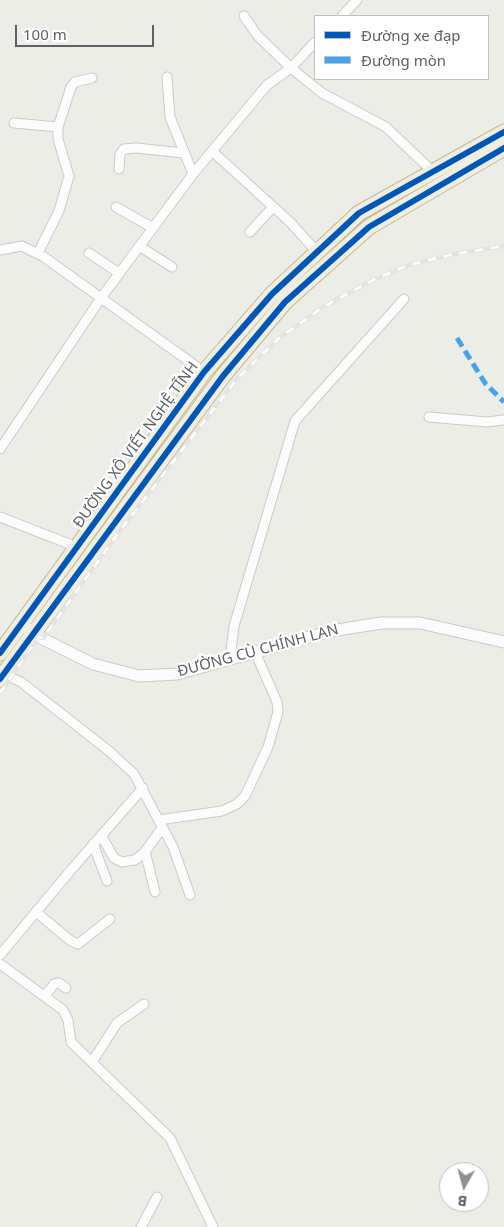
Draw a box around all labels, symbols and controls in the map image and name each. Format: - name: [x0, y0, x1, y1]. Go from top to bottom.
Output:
- scale bar: [18, 15, 156, 47]
- legend: [314, 15, 489, 80]
- text: 100 m: [23, 24, 67, 44]
- text: Đường xe đạp: [361, 25, 461, 45]
- text: Đường mòn: [361, 50, 446, 70]
- street label: ĐƯỜNG XÔ VIẾT NGHỆ TĨNH: [70, 358, 202, 532]
- street label: ĐƯỜNG CÙ CHÍNH LAN: [176, 621, 340, 681]
- north arrow: [439, 1162, 489, 1212]
- text: B: [456, 1191, 468, 1211]

